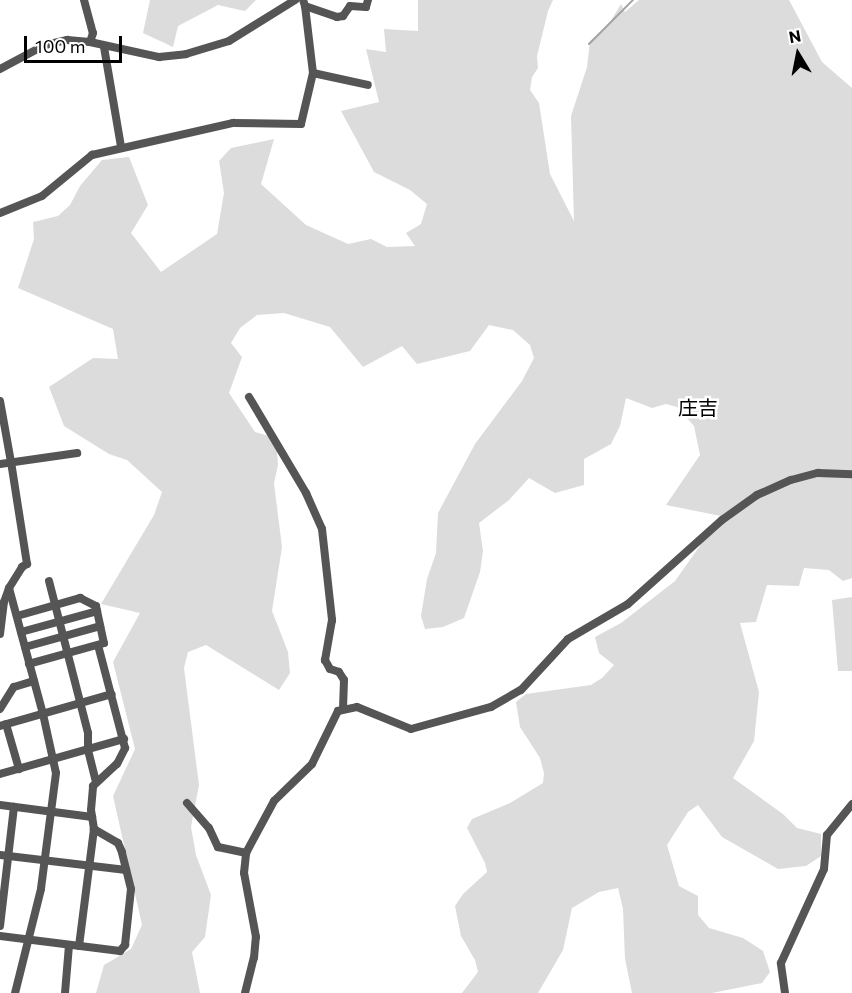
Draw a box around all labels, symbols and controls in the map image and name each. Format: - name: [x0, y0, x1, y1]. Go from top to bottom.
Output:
- scale bar: [27, 24, 124, 62]
- north arrow: [768, 24, 828, 84]
- text: N: [787, 25, 802, 46]
- text: 100 m: [35, 35, 85, 57]
- district label: 庄吉: [678, 395, 718, 419]

